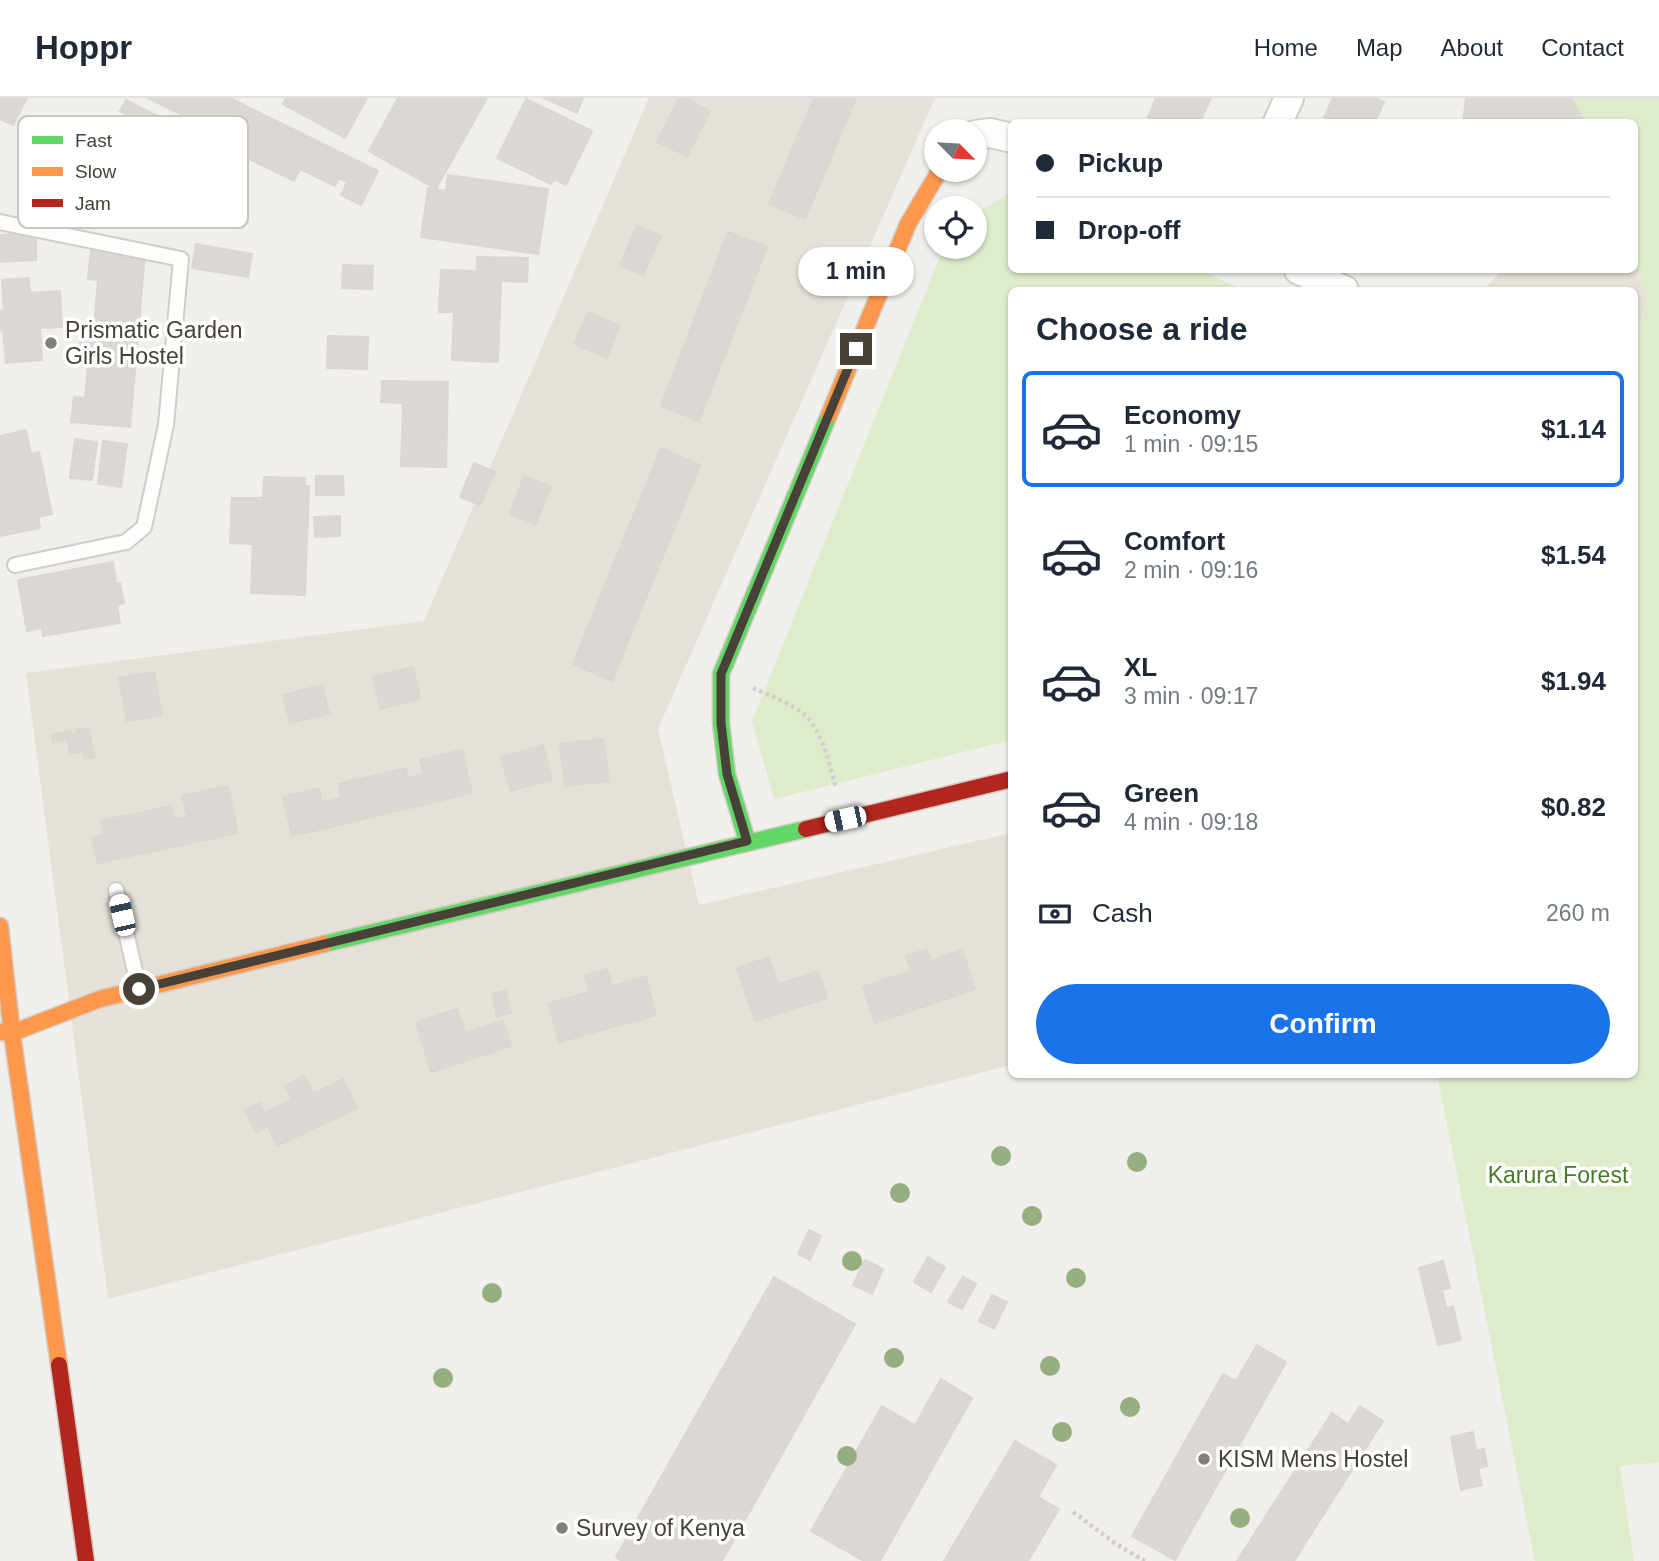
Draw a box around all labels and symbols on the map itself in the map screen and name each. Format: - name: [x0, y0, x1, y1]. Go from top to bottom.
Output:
- legend: [18, 116, 248, 228]
- north arrow: [924, 119, 987, 182]
- text: Fast: [75, 130, 113, 151]
- text: Slow: [75, 161, 116, 182]
- text: Jam: [75, 193, 111, 214]
- callout: 1 min: [798, 247, 914, 296]
- place label: Prismatic Garden Girls Hostel: [65, 317, 243, 369]
- route end: [840, 333, 872, 365]
- marker: Prismatic Garden Girls Hostel: [43, 335, 59, 351]
- car: [823, 804, 868, 834]
- car: [108, 892, 137, 938]
- route start: [123, 973, 155, 1005]
- park label: Karura Forest: [1488, 1162, 1629, 1188]
- place label: KISM Mens Hostel: [1218, 1446, 1408, 1472]
- marker: KISM Mens Hostel: [1196, 1451, 1212, 1467]
- place label: Survey of Kenya: [576, 1515, 745, 1541]
- marker: Survey of Kenya: [554, 1520, 570, 1536]

